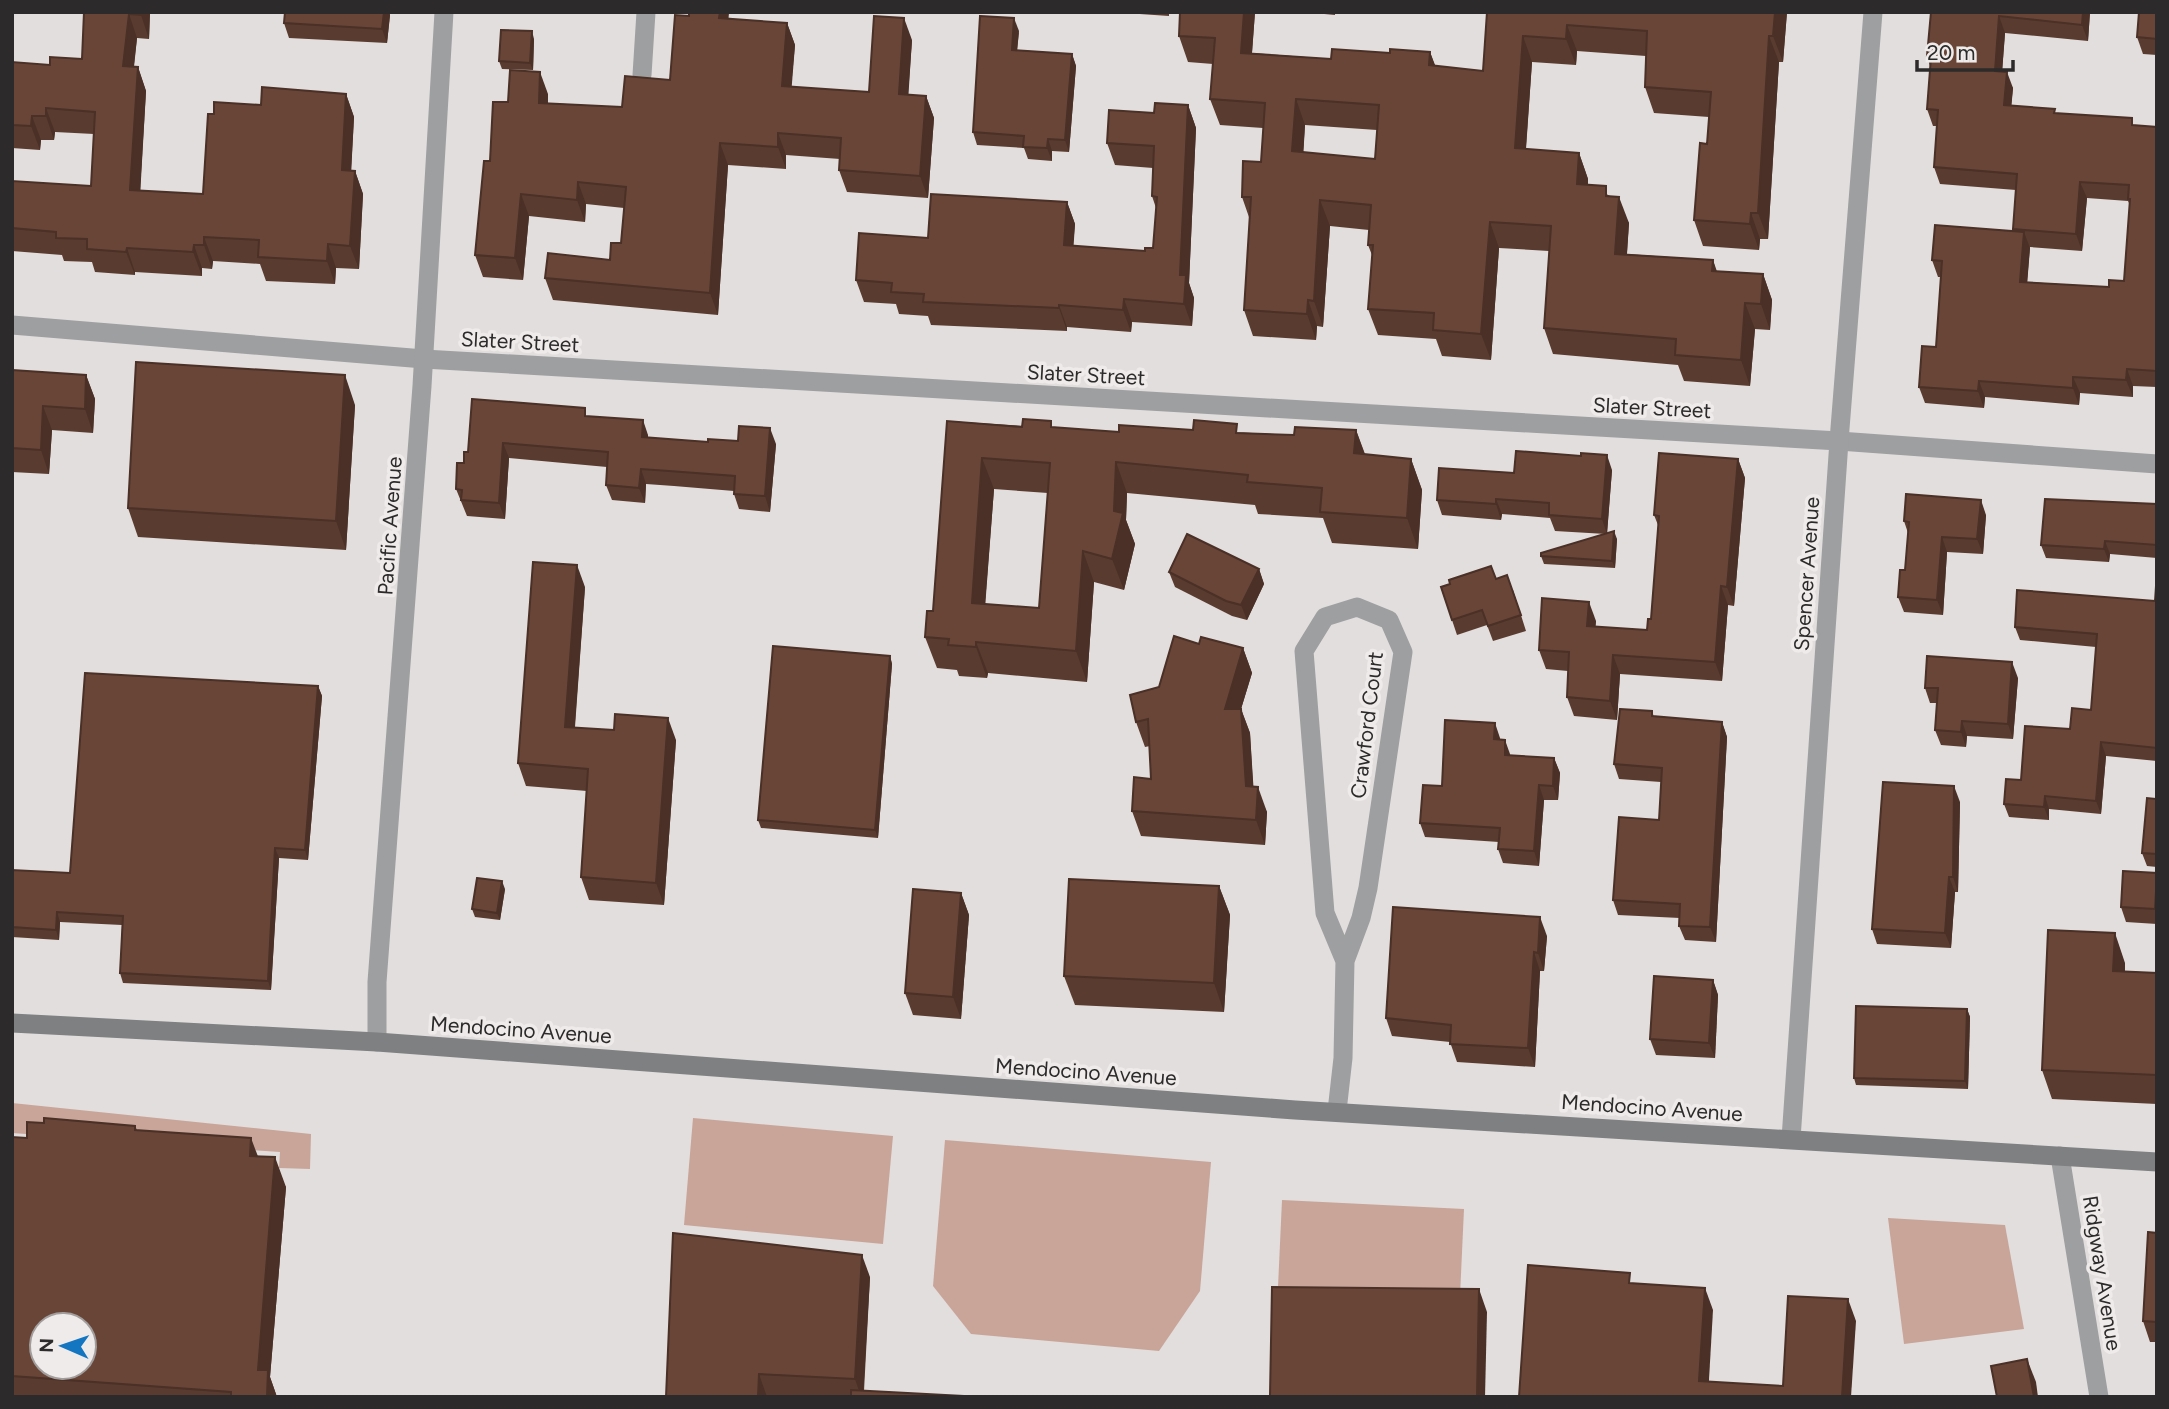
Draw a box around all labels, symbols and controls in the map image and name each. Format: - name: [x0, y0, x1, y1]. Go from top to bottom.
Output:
- scale bar: [1917, 28, 2013, 72]
- text: 20 m: [1927, 40, 1975, 65]
- street label: Slater Street: [460, 326, 580, 357]
- street label: Slater Street: [1026, 359, 1146, 390]
- street label: Slater Street: [1592, 392, 1712, 423]
- street label: Pacific Avenue: [372, 456, 407, 596]
- street label: Spencer Avenue: [1789, 496, 1824, 652]
- street label: Crawford Court: [1345, 650, 1388, 800]
- street label: Mendocino Avenue: [429, 1011, 613, 1048]
- street label: Mendocino Avenue: [994, 1053, 1178, 1090]
- street label: Mendocino Avenue: [1560, 1089, 1744, 1126]
- street label: Ridgway Avenue: [2078, 1194, 2127, 1352]
- north arrow: [28, 1311, 98, 1381]
- text: N: [35, 1338, 58, 1353]

